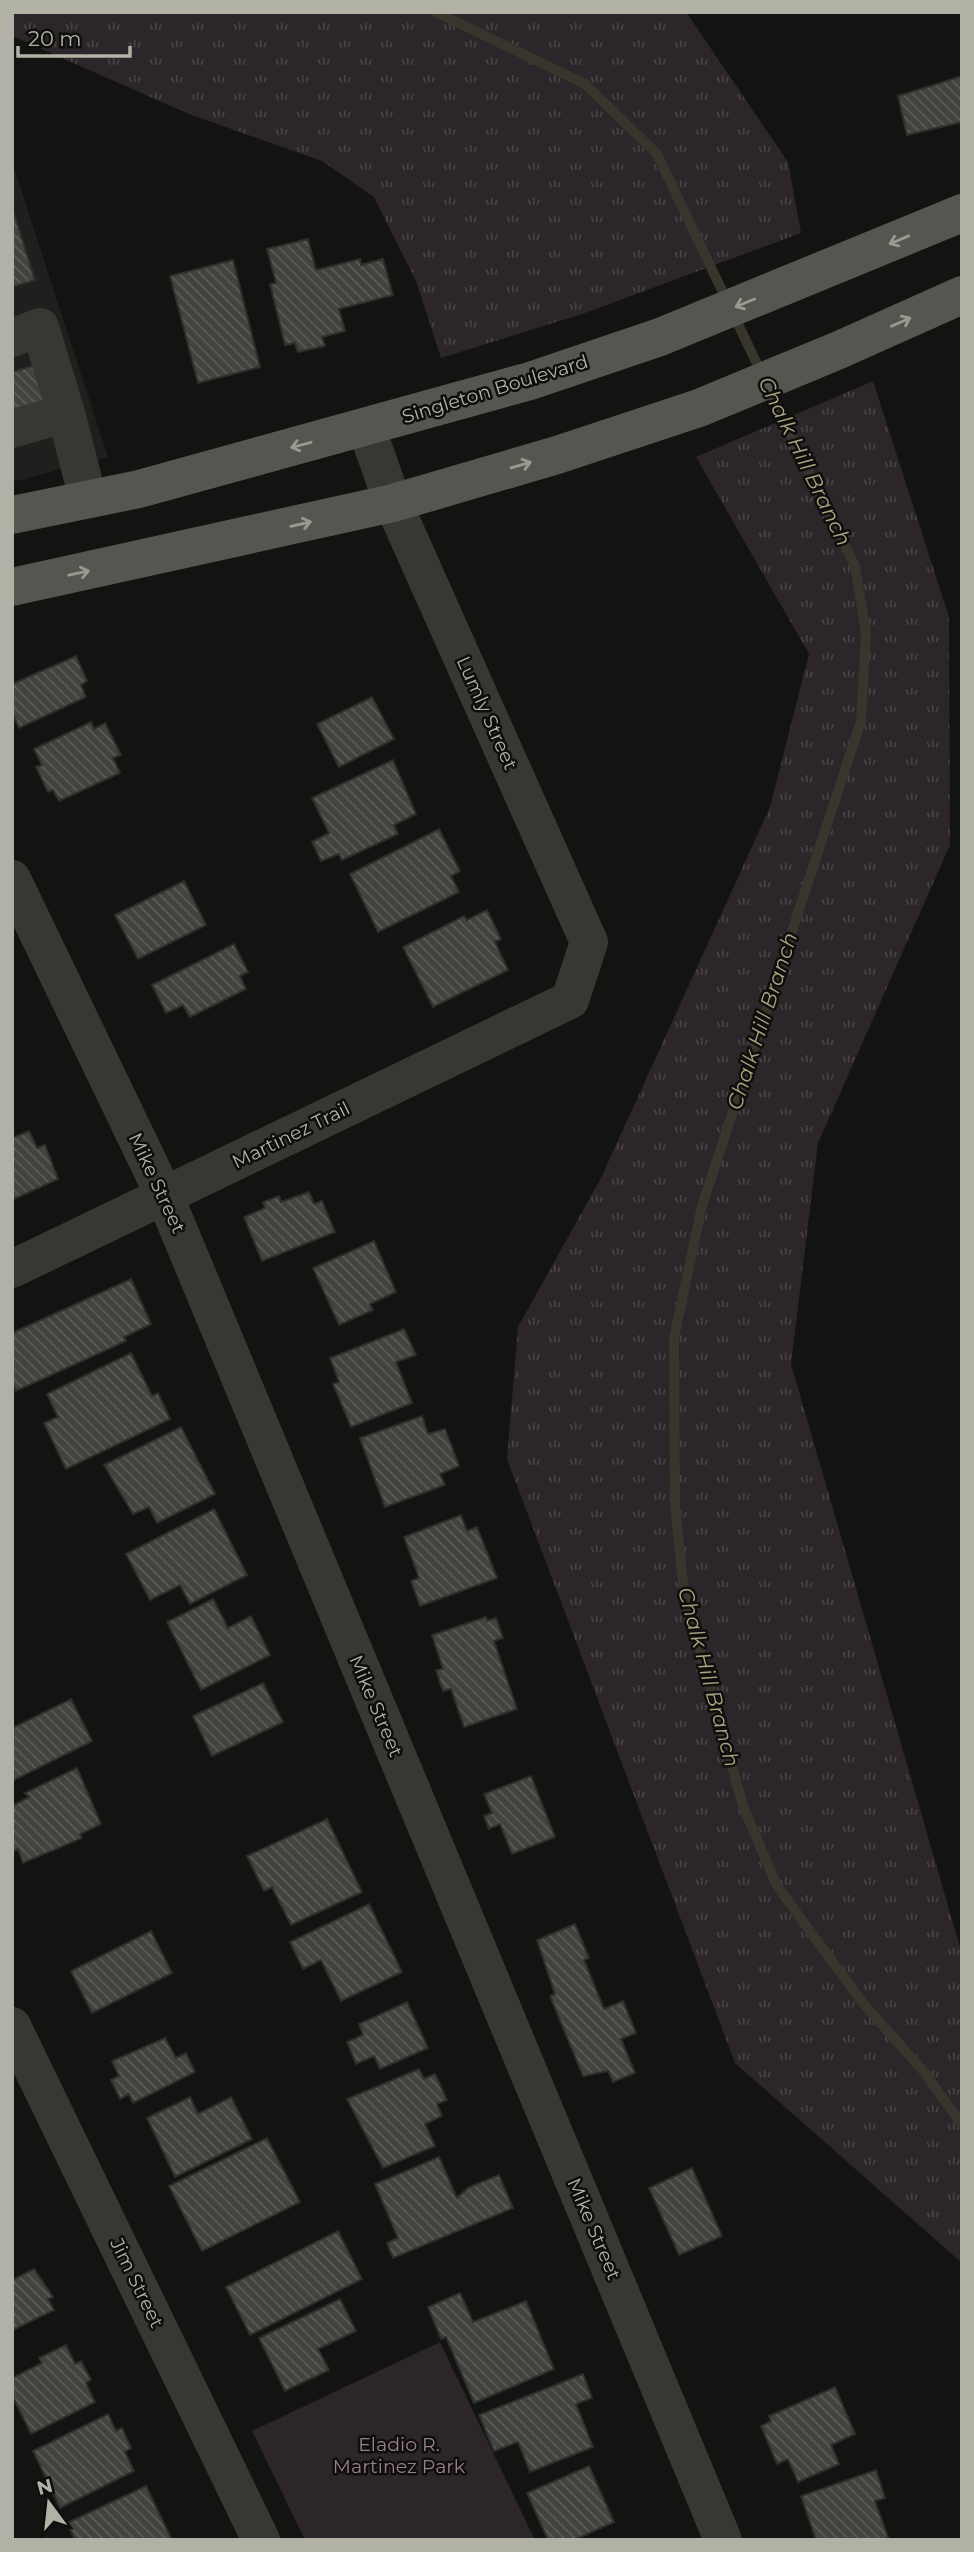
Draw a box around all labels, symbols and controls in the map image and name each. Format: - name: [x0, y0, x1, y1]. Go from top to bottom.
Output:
- scale bar: [18, 14, 130, 58]
- text: 20 m: [28, 26, 82, 51]
- one-way arrow: [888, 234, 910, 247]
- one-way arrow: [735, 297, 756, 310]
- one-way arrow: [889, 315, 911, 328]
- street label: Singleton Boulevard: [399, 350, 591, 428]
- water label: Chalk Hill Branch: [753, 372, 857, 550]
- one-way arrow: [290, 439, 312, 452]
- one-way arrow: [510, 458, 532, 471]
- one-way arrow: [289, 517, 312, 530]
- one-way arrow: [67, 566, 90, 580]
- street label: Lumly Street: [452, 653, 522, 774]
- water label: Chalk Hill Branch: [722, 929, 802, 1113]
- street label: Martinez Trail: [228, 1097, 354, 1173]
- street label: Mike Street: [124, 1129, 190, 1237]
- water label: Chalk Hill Branch: [673, 1584, 745, 1770]
- street label: Mike Street: [344, 1652, 408, 1761]
- street label: Mike Street: [562, 2175, 626, 2284]
- street label: Jim Street: [105, 2233, 169, 2332]
- park label: Eladio R. Martinez Park: [333, 2433, 466, 2478]
- north arrow: [14, 2468, 84, 2538]
- text: N: [34, 2474, 55, 2500]

